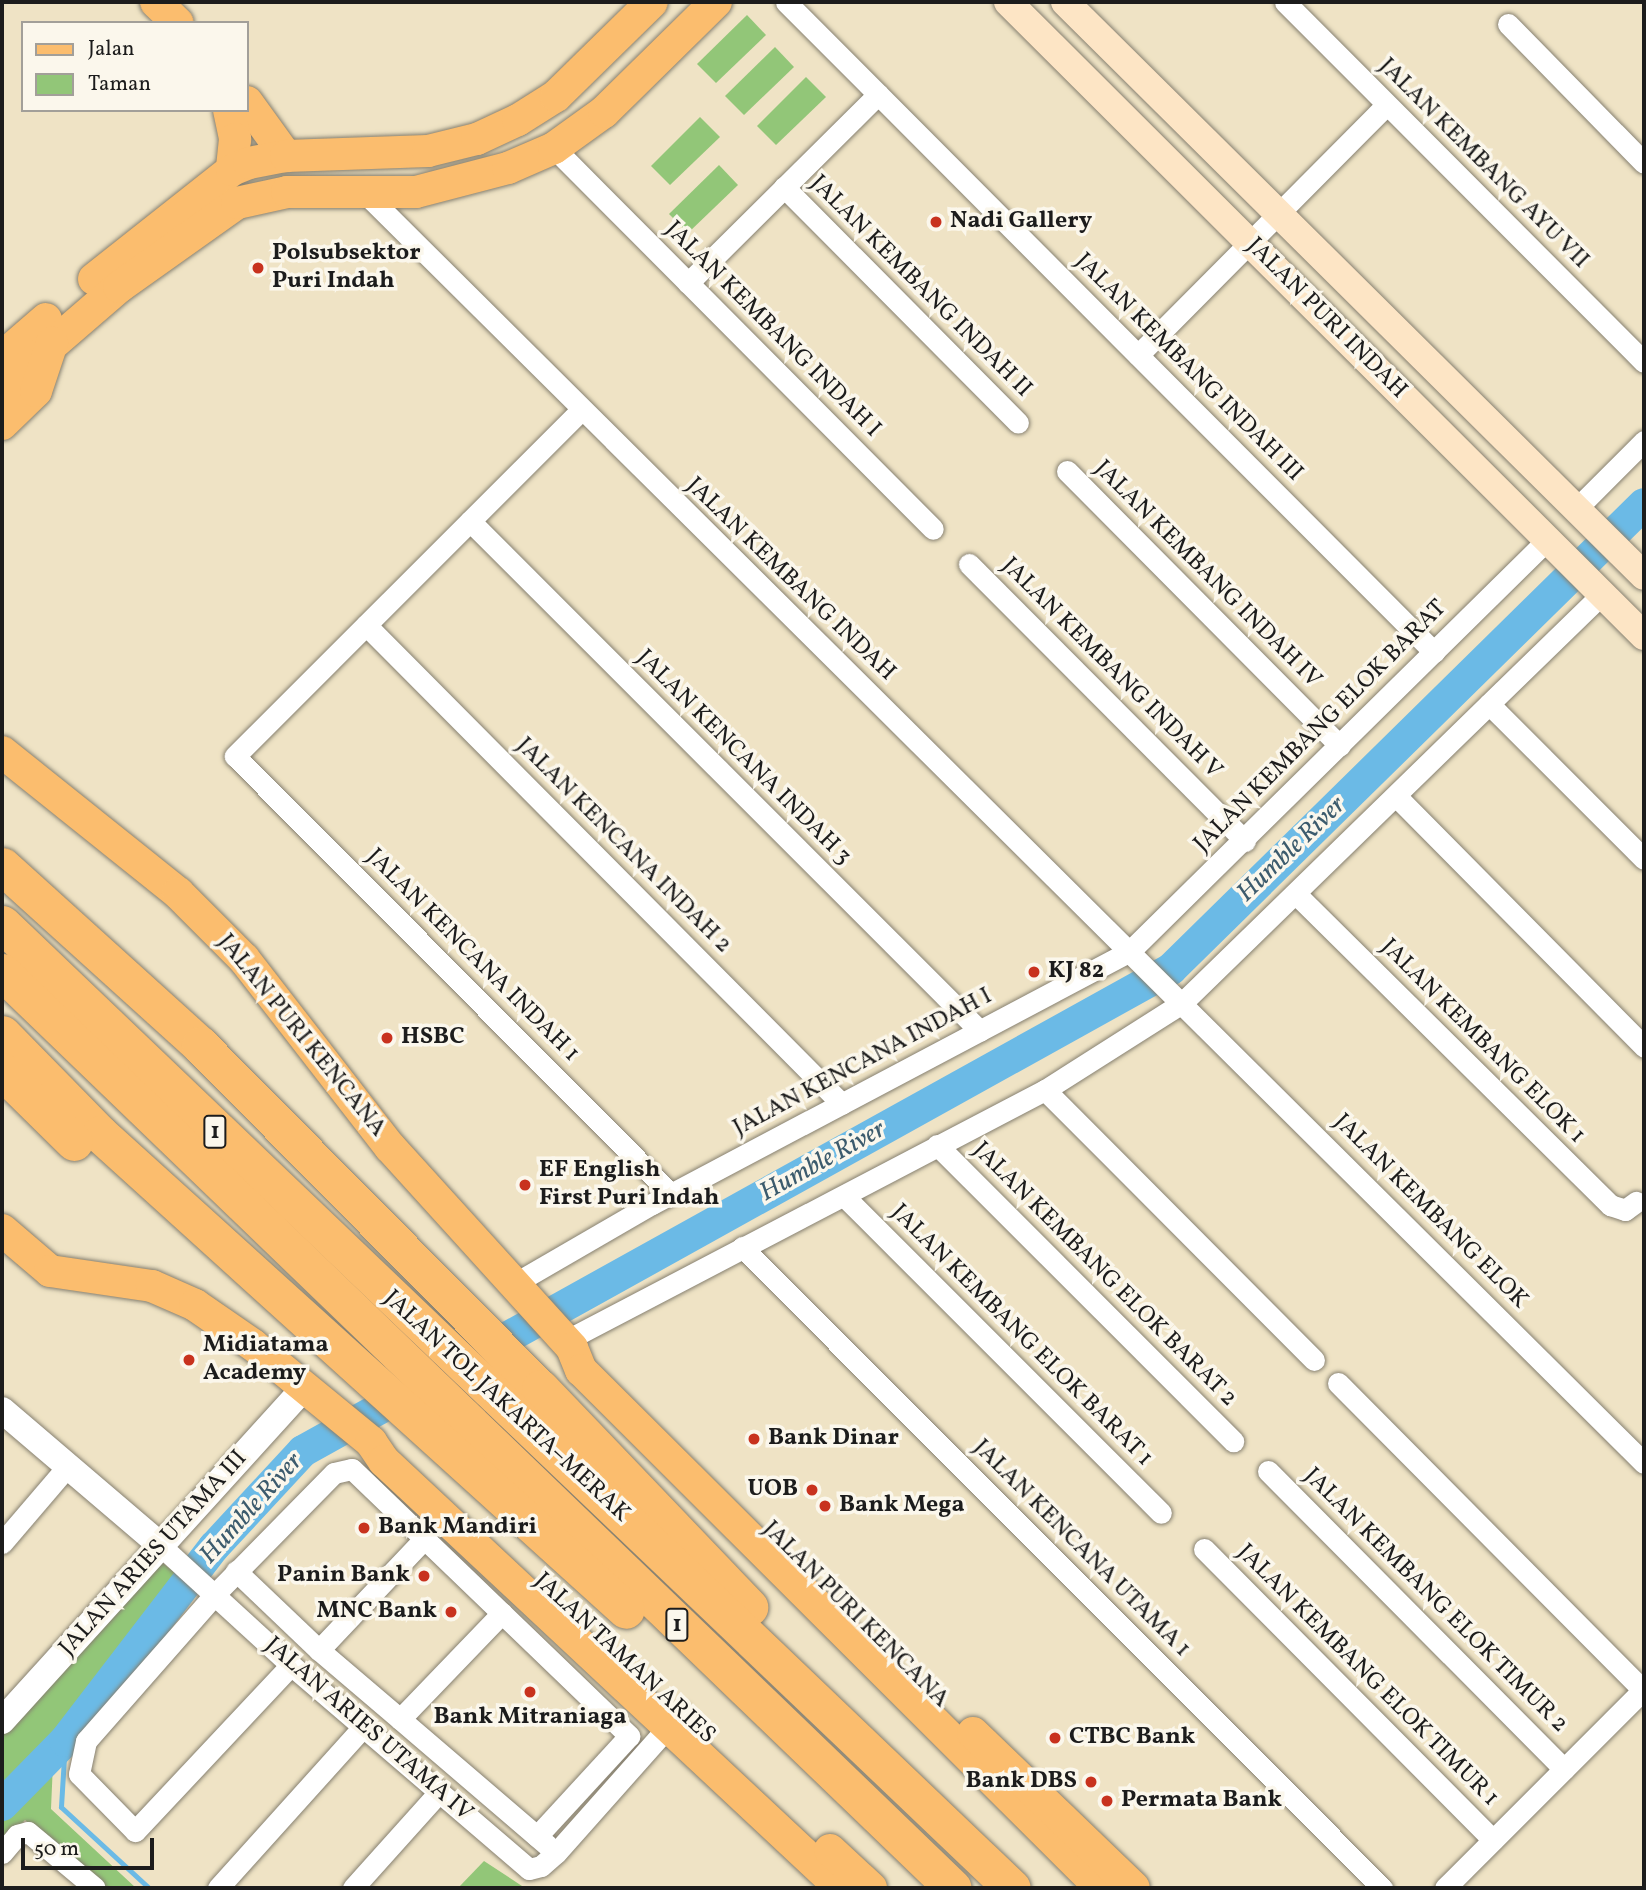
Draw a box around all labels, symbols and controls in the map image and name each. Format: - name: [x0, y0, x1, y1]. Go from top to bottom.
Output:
- legend: [21, 21, 248, 112]
- text: Jalan: [88, 35, 135, 64]
- street label: JALAN KEMBANG AYU VII: [1371, 52, 1595, 276]
- text: Taman: [88, 70, 151, 99]
- street label: JALAN KEMBANG INDAH II: [803, 170, 1037, 404]
- place label: Nadi Gallery: [950, 208, 1092, 236]
- marker: Nadi Gallery: [928, 214, 944, 230]
- street label: JALAN KEMBANG INDAH I: [658, 216, 886, 444]
- street label: JALAN PURI INDAH: [1239, 232, 1413, 406]
- place label: Polsubsektor Puri Indah: [272, 240, 421, 296]
- street label: JALAN KEMBANG INDAH III: [1068, 248, 1308, 488]
- marker: Polsubsektor Puri Indah: [250, 260, 266, 276]
- street label: JALAN KEMBANG INDAH IV: [1087, 455, 1327, 695]
- street label: JALAN KEMBANG INDAH: [679, 472, 901, 688]
- street label: JALAN KEMBANG INDAH V: [994, 552, 1228, 786]
- street label: JALAN KEMBANG ELOK BARAT: [1189, 595, 1453, 859]
- street label: JALAN KENCANA INDAH 3: [629, 644, 857, 872]
- street label: JALAN KENCANA INDAH 2: [509, 732, 737, 960]
- water label: Humble River: [1231, 791, 1353, 909]
- street label: JALAN KENCANA INDAH 1: [359, 843, 585, 1069]
- street label: JALAN PURI KENCANA: [210, 929, 392, 1143]
- street label: JALAN KEMBANG ELOK 1: [1374, 934, 1590, 1150]
- place label: KJ 82: [1048, 958, 1104, 986]
- marker: KJ 82: [1026, 964, 1042, 980]
- street label: JALAN KENCANA INDAH I: [729, 982, 997, 1144]
- place label: HSBC: [401, 1024, 465, 1052]
- marker: HSBC: [379, 1030, 395, 1046]
- street label: JALAN KEMBANG ELOK: [1327, 1109, 1533, 1315]
- road number: 1: [203, 1112, 227, 1152]
- water label: Humble River: [755, 1115, 891, 1209]
- street label: JALAN KEMBANG ELOK BARAT 2: [965, 1136, 1243, 1414]
- place label: EF English First Puri Indah: [539, 1157, 719, 1213]
- marker: EF English First Puri Indah: [517, 1177, 533, 1193]
- street label: JALAN KEMBANG ELOK BARAT 1: [884, 1199, 1158, 1473]
- street label: JALAN TOL JAKARTA–MERAK: [376, 1285, 636, 1529]
- place label: Midiatama Academy: [203, 1332, 329, 1388]
- marker: Midiatama Academy: [181, 1352, 197, 1368]
- place label: Bank Dinar: [768, 1425, 899, 1453]
- marker: Bank Dinar: [746, 1431, 762, 1447]
- street label: JALAN KENCANA UTAMA 1: [966, 1434, 1196, 1664]
- street label: JALAN ARIES UTAMA III: [54, 1445, 254, 1663]
- water label: Humble River: [194, 1447, 310, 1571]
- street label: JALAN KEMBANG ELOK TIMUR 2: [1296, 1462, 1574, 1740]
- place label: UOB: [748, 1476, 798, 1504]
- marker: UOB: [804, 1482, 820, 1498]
- place label: Bank Mega: [839, 1492, 965, 1520]
- marker: Bank Mega: [817, 1498, 833, 1514]
- place label: Bank Mandiri: [378, 1514, 537, 1542]
- street label: JALAN PURI KENCANA: [756, 1516, 954, 1714]
- marker: Bank Mandiri: [356, 1520, 372, 1536]
- street label: JALAN KEMBANG ELOK TIMUR 1: [1230, 1539, 1504, 1813]
- place label: Panin Bank: [277, 1562, 410, 1590]
- street label: JALAN TAMAN ARIES: [527, 1567, 721, 1751]
- marker: Panin Bank: [416, 1568, 432, 1584]
- place label: MNC Bank: [317, 1598, 437, 1626]
- marker: MNC Bank: [443, 1604, 459, 1620]
- road number: 1: [665, 1606, 689, 1644]
- street label: JALAN ARIES UTAMA IV: [258, 1632, 478, 1828]
- marker: Bank Mitraniaga: [522, 1684, 538, 1700]
- place label: Bank Mitraniaga: [433, 1704, 627, 1732]
- place label: CTBC Bank: [1069, 1724, 1195, 1752]
- marker: CTBC Bank: [1047, 1730, 1063, 1746]
- place label: Bank DBS: [966, 1768, 1077, 1796]
- marker: Bank DBS: [1083, 1774, 1099, 1790]
- place label: Permata Bank: [1121, 1787, 1282, 1815]
- marker: Permata Bank: [1099, 1793, 1115, 1809]
- scale bar: [24, 1824, 158, 1868]
- text: 50 m: [34, 1835, 79, 1864]

